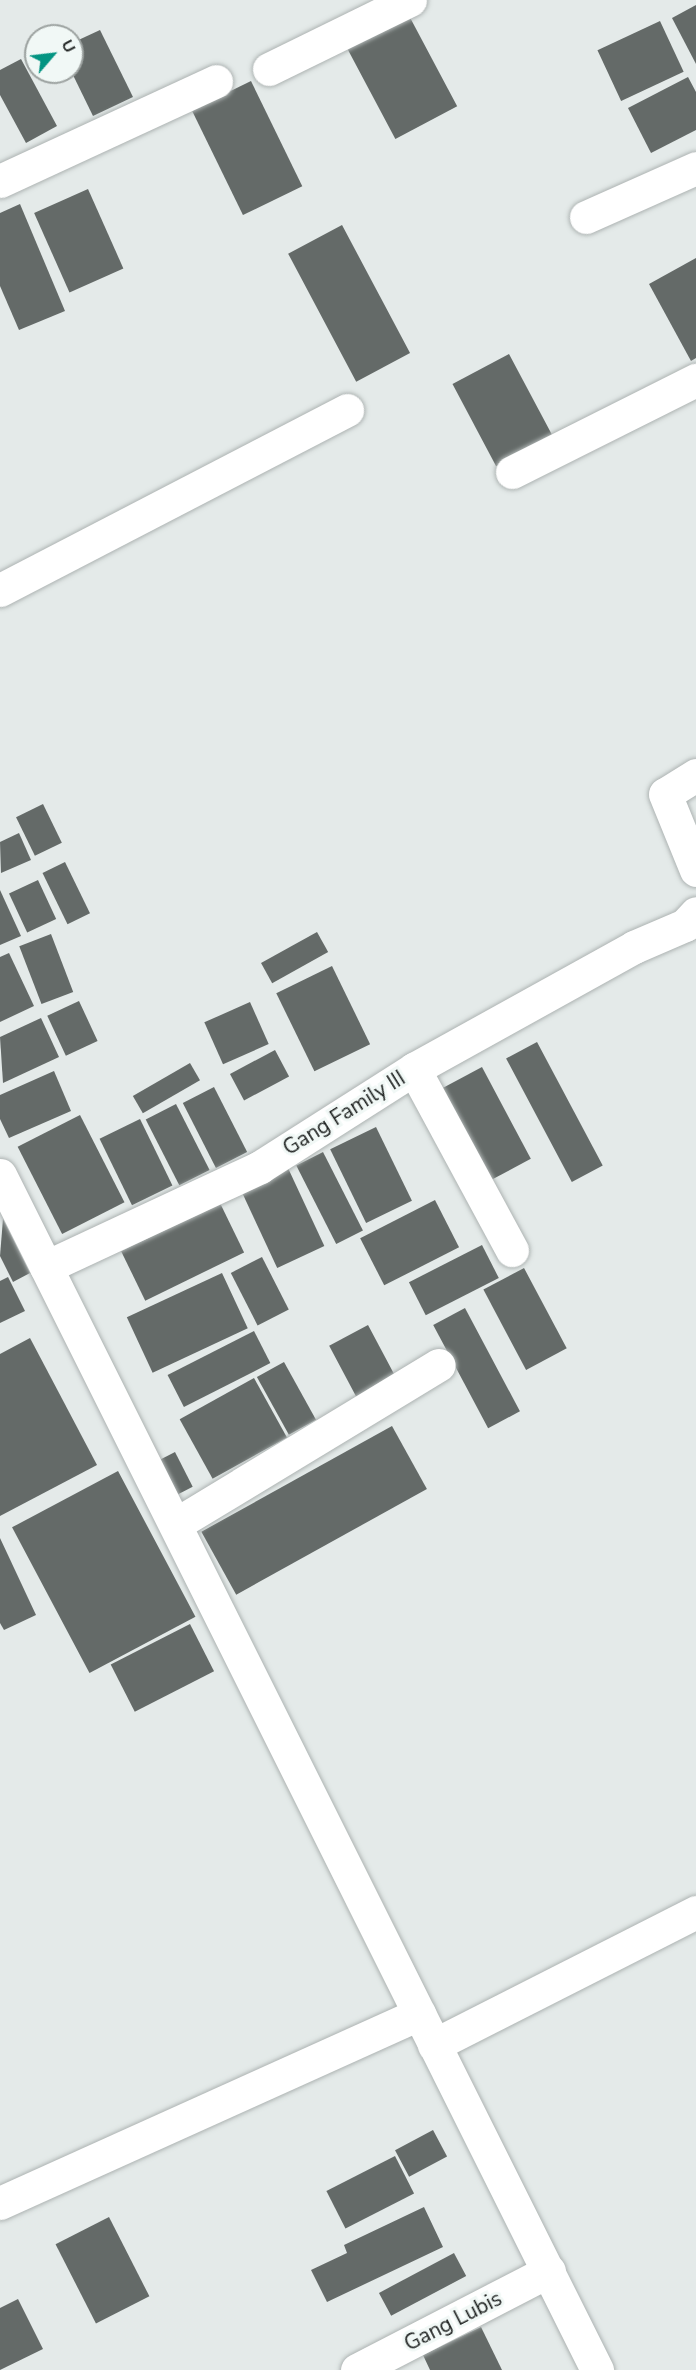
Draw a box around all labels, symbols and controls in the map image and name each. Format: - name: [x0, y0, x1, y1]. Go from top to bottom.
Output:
- north arrow: [24, 24, 84, 84]
- text: U: [56, 36, 81, 57]
- street label: Gang Family III: [278, 1065, 410, 1161]
- street label: Gang Lubis: [400, 2286, 506, 2356]

